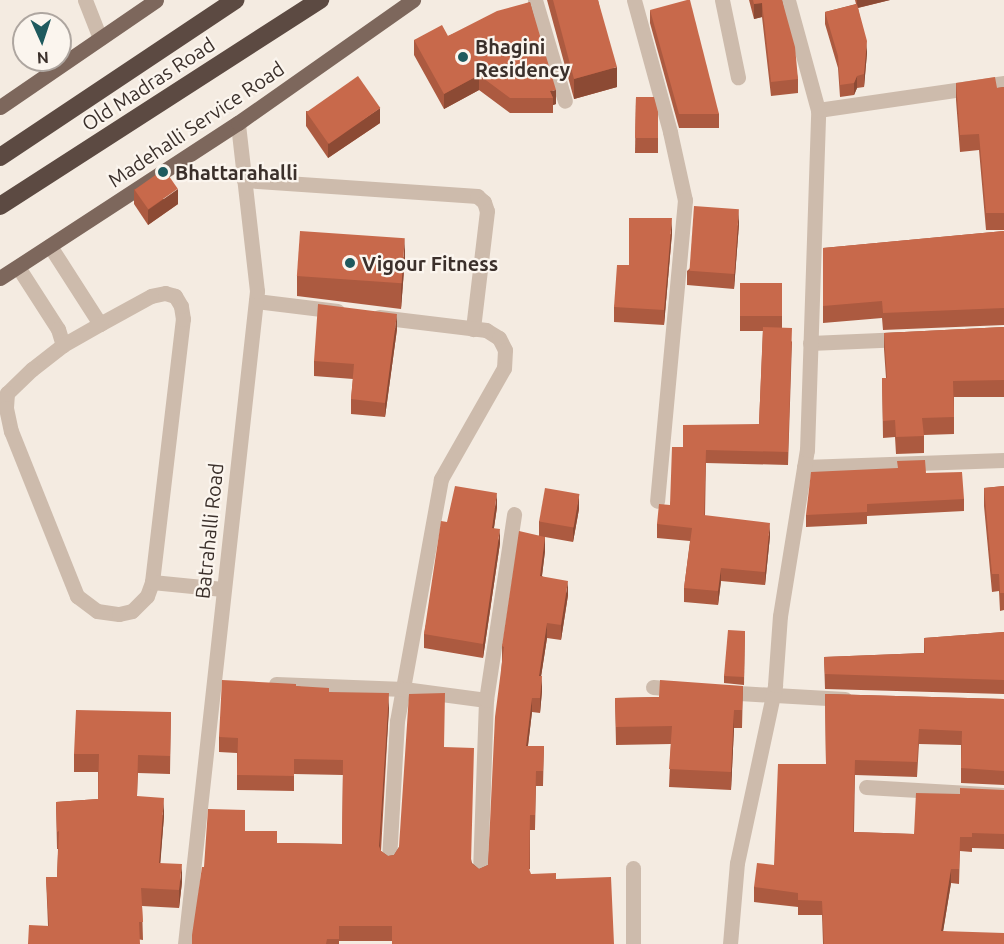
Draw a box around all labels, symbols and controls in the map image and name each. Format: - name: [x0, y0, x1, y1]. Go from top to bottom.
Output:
- north arrow: [12, 12, 72, 72]
- street label: Old Madras Road: [77, 32, 219, 136]
- place label: Bhagini Residency: [475, 34, 570, 81]
- text: N: [36, 49, 49, 67]
- marker: Bhagini Residency: [456, 50, 470, 64]
- street label: Madehalli Service Road: [103, 56, 289, 192]
- place label: Bhattarahalli: [175, 160, 298, 184]
- marker: Bhattarahalli: [156, 165, 170, 179]
- place label: Vigour Fitness: [362, 251, 498, 275]
- marker: Vigour Fitness: [343, 256, 357, 270]
- street label: Batrahalli Road: [190, 462, 228, 600]

